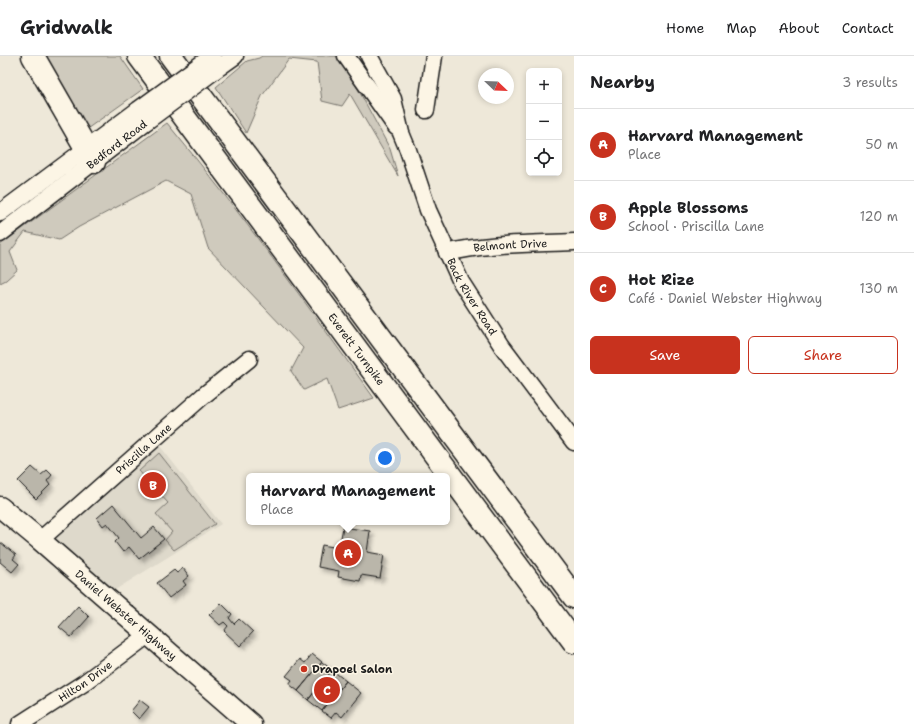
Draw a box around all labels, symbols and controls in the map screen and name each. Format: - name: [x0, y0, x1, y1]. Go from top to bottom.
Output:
- text: Gridwalk: [20, 15, 113, 40]
- text: Home: [666, 19, 705, 37]
- text: Map: [727, 19, 757, 37]
- text: About: [779, 19, 820, 37]
- text: Contact: [842, 19, 894, 37]
- north arrow: [478, 68, 514, 104]
- map controls: [526, 68, 562, 176]
- button: +: [526, 68, 562, 104]
- text: Nearby: [590, 71, 655, 93]
- text: 3 results: [842, 74, 898, 91]
- button: −: [526, 104, 562, 140]
- street label: Bedford Road: [83, 116, 150, 173]
- text: Harvard Management: [628, 126, 803, 146]
- text: A: [598, 136, 608, 153]
- text: 50 m: [865, 136, 898, 153]
- button: locate: [526, 140, 562, 176]
- text: Place: [628, 146, 661, 163]
- text: Apple Blossoms: [628, 198, 748, 218]
- text: B: [599, 208, 607, 225]
- text: 120 m: [860, 208, 898, 225]
- text: School · Priscilla Lane: [628, 218, 764, 235]
- street label: Belmont Drive: [472, 236, 548, 255]
- street label: Back River Road: [443, 255, 501, 338]
- text: Hot Rize: [628, 270, 694, 290]
- text: C: [599, 280, 607, 297]
- text: 130 m: [860, 280, 898, 297]
- text: Café · Daniel Webster Highway: [628, 290, 822, 307]
- street label: Everett Turnpike: [325, 310, 388, 388]
- button: Save: [590, 336, 740, 374]
- button: Share: [748, 336, 898, 374]
- street label: Priscilla Lane: [112, 420, 175, 478]
- your location: [375, 448, 395, 468]
- pin: B: [140, 470, 166, 500]
- popup: [246, 473, 450, 525]
- text: Harvard Management: [260, 481, 436, 501]
- text: Place: [260, 501, 294, 518]
- pin: A: [335, 538, 361, 568]
- street label: Daniel Webster Highway: [72, 566, 180, 664]
- street label: Hilton Drive: [55, 657, 115, 705]
- place label: Drapoel Salon: [312, 662, 393, 677]
- marker: Drapoel Salon: [299, 664, 309, 674]
- pin: C: [314, 675, 340, 705]

